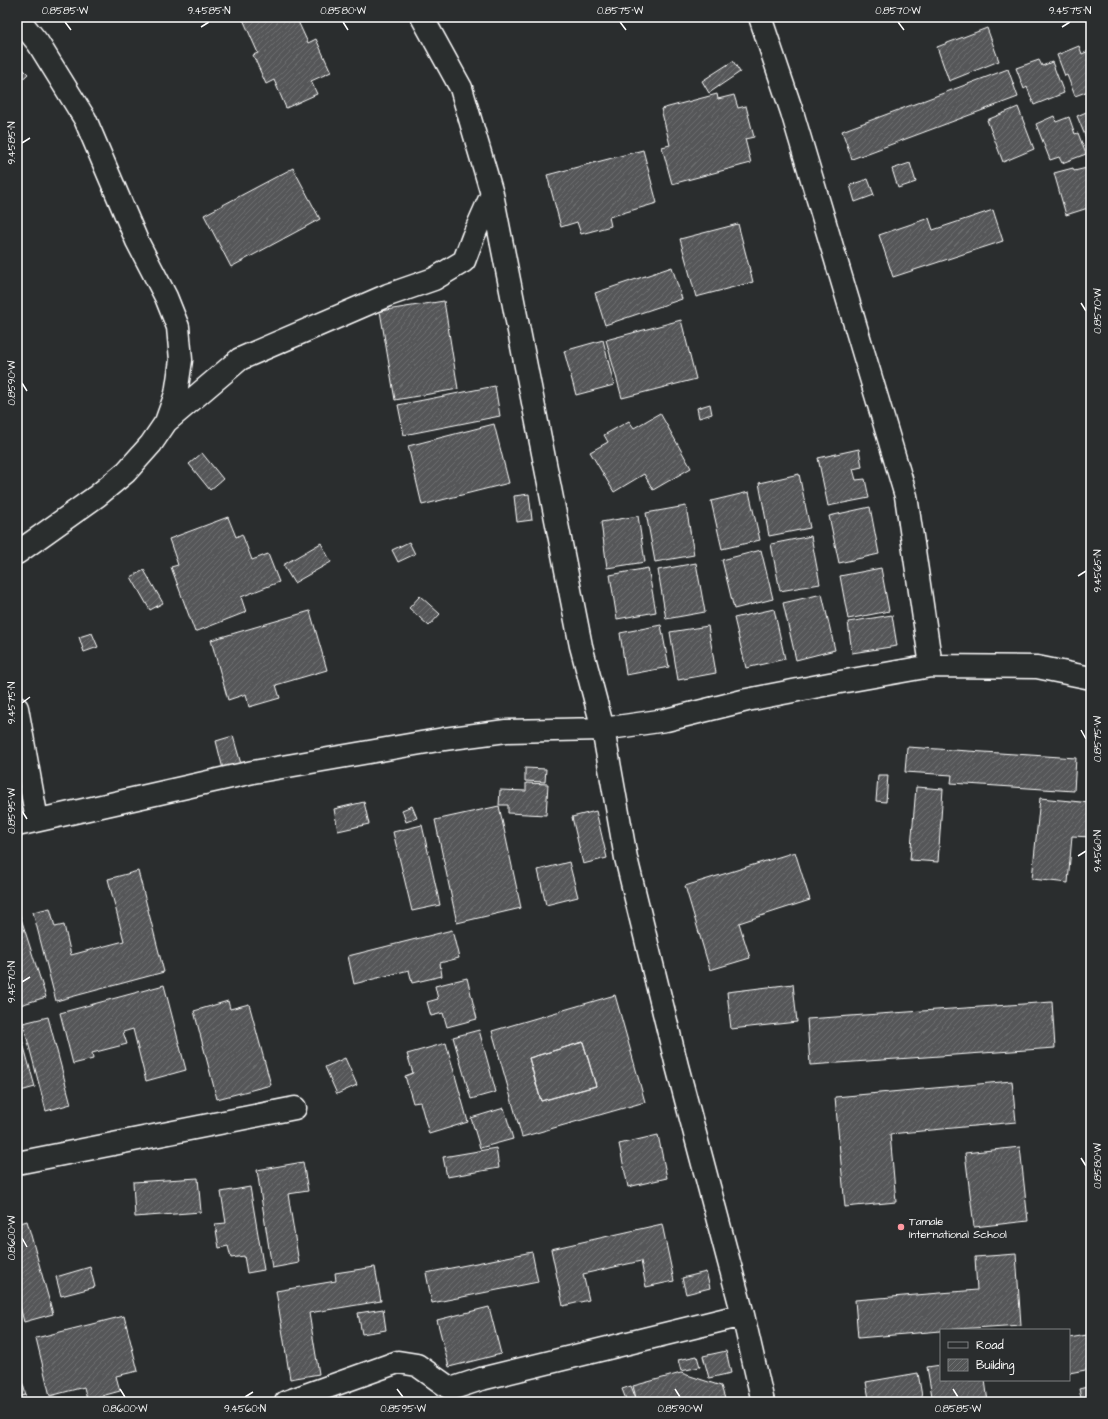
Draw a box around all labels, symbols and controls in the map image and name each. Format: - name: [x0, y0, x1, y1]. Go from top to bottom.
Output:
- text: 0.8585°W: [42, 4, 89, 18]
- text: 9.4585°N: [187, 4, 231, 18]
- text: 0.8580°W: [320, 4, 366, 18]
- text: 0.8575°W: [597, 4, 644, 18]
- text: 0.8570°W: [875, 4, 921, 18]
- text: 9.4575°N: [1049, 4, 1091, 18]
- text: 9.4585°N: [5, 121, 19, 165]
- text: 0.8570°W: [1091, 288, 1105, 334]
- text: 0.8590°W: [5, 360, 19, 405]
- text: 9.4565°N: [1091, 550, 1105, 592]
- text: 9.4575°N: [5, 682, 19, 724]
- text: 0.8575°W: [1091, 715, 1105, 762]
- text: 0.8595°W: [5, 788, 19, 834]
- text: 9.4560°N: [1091, 830, 1105, 872]
- text: 9.4570°N: [5, 961, 19, 1003]
- text: 0.8580°W: [1091, 1143, 1105, 1189]
- place label: Tamale International School: [909, 1214, 1007, 1242]
- text: 0.8600°W: [5, 1215, 19, 1260]
- marker: Tamale International School: [896, 1222, 906, 1232]
- legend: [940, 1329, 1070, 1381]
- text: Road: [976, 1337, 1004, 1354]
- text: Building: [976, 1357, 1014, 1375]
- text: 0.8600°W: [103, 1402, 148, 1416]
- text: 9.4560°N: [224, 1402, 266, 1416]
- text: 0.8595°W: [380, 1402, 426, 1416]
- text: 0.8590°W: [658, 1402, 703, 1416]
- text: 0.8585°W: [935, 1402, 982, 1416]

